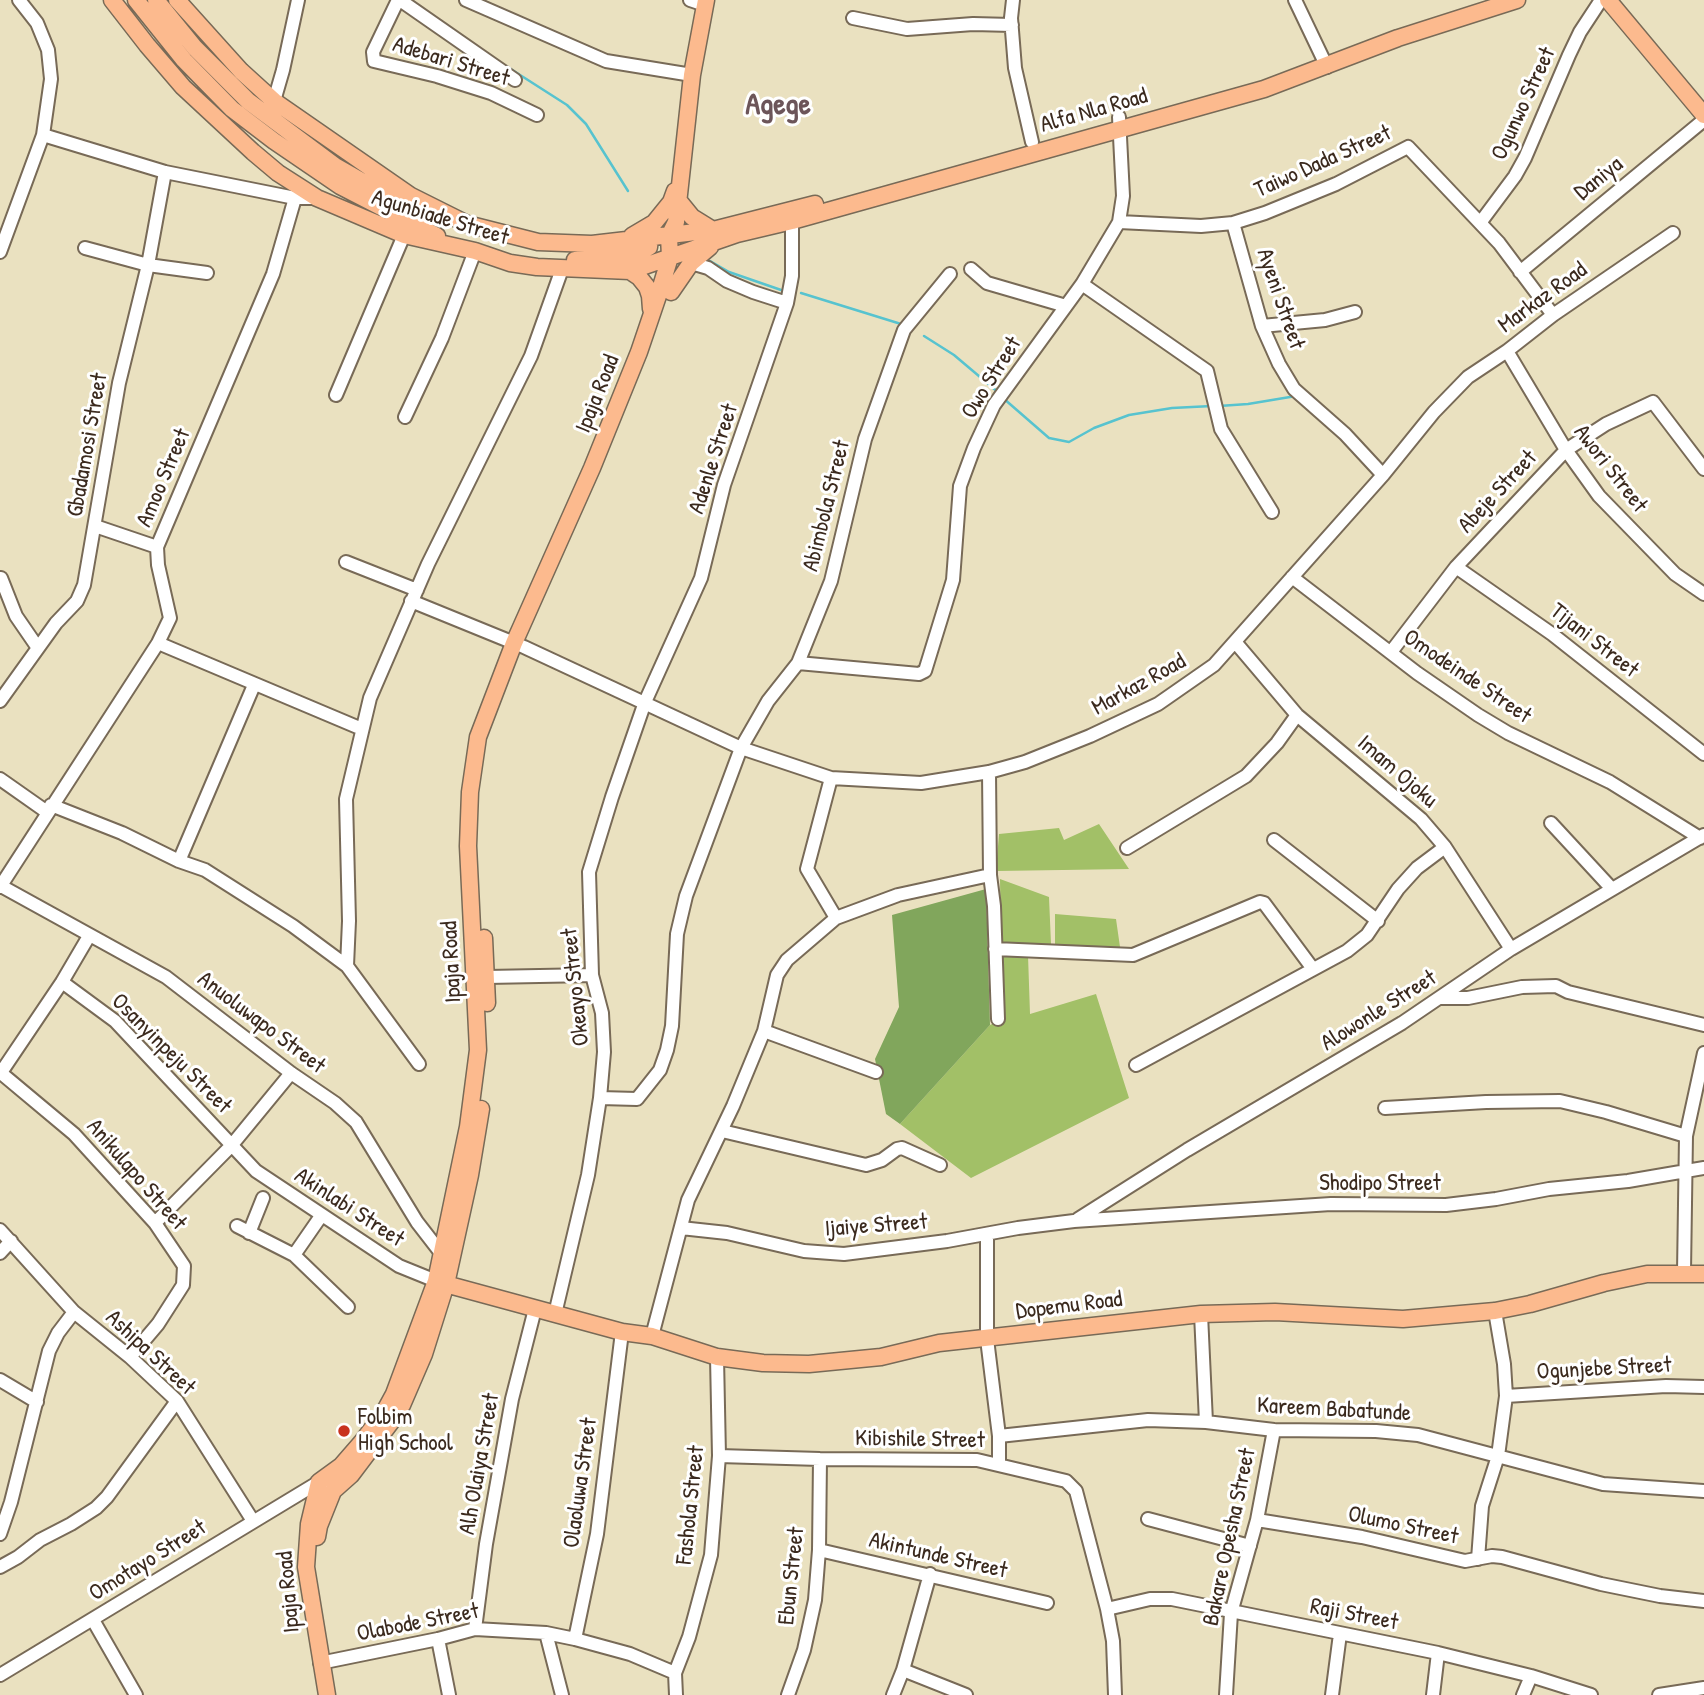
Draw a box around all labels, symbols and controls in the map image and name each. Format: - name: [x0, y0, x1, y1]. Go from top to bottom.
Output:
- street label: Adebari Street: [389, 31, 513, 93]
- street label: Ogunwo Street: [1486, 43, 1562, 165]
- street label: Alfa Nla Road: [1037, 83, 1151, 139]
- district label: Agege: [745, 88, 811, 124]
- street label: Taiwo Dada Street: [1250, 120, 1396, 204]
- street label: Daniya: [1569, 151, 1629, 207]
- street label: Agunbiade Street: [368, 184, 512, 252]
- street label: Ayeni Street: [1250, 245, 1310, 353]
- street label: Markaz Road: [1493, 257, 1593, 339]
- street label: Owo Street: [956, 332, 1028, 424]
- street label: Ipaja Road: [570, 351, 626, 437]
- street label: Gbadamosi Street: [62, 371, 114, 519]
- street label: Adenle Street: [683, 401, 745, 517]
- street label: Awori Street: [1567, 420, 1653, 518]
- street label: Amoo Street: [131, 425, 197, 531]
- street label: Abimbola Street: [797, 438, 857, 574]
- street label: Abeje Street: [1453, 445, 1543, 539]
- street label: Tijani Street: [1544, 598, 1644, 684]
- street label: Omodeinde Street: [1398, 624, 1536, 730]
- street label: Markaz Road: [1087, 648, 1191, 722]
- street label: Imam Ojoku: [1351, 730, 1443, 814]
- street label: Ipaja Road: [436, 920, 468, 1004]
- street label: Okeayo Street: [556, 927, 596, 1047]
- street label: Alowonle Street: [1316, 965, 1442, 1057]
- street label: Anuoluwapo Street: [192, 966, 330, 1080]
- street label: Osanyinpeju Street: [105, 988, 237, 1120]
- street label: Anikulapo Street: [80, 1114, 192, 1236]
- street label: Akinlabi Street: [289, 1162, 409, 1254]
- street label: Shodipo Street: [1319, 1170, 1441, 1198]
- street label: Ijaiye Street: [824, 1209, 928, 1243]
- street label: Dopemu Road: [1014, 1286, 1124, 1326]
- street label: Ashipa Street: [99, 1305, 201, 1401]
- street label: Ogunjebe Street: [1536, 1352, 1672, 1386]
- street label: Alh Olaiya Street: [454, 1391, 506, 1537]
- street label: Kareem Babatunde: [1256, 1392, 1412, 1428]
- place label: Folbim High School: [358, 1404, 453, 1458]
- street label: Olaoluwa Street: [558, 1416, 604, 1550]
- marker: Folbim High School: [336, 1423, 352, 1439]
- street label: Kibishile Street: [855, 1425, 985, 1455]
- street label: Fashola Street: [671, 1444, 711, 1566]
- street label: Bakare Opesha Street: [1198, 1446, 1262, 1628]
- street label: Olumo Street: [1345, 1501, 1461, 1551]
- street label: Omotayo Street: [85, 1514, 211, 1608]
- street label: Ebun Street: [773, 1526, 811, 1626]
- street label: Akintunde Street: [866, 1527, 1010, 1585]
- street label: Ipaja Road: [272, 1550, 306, 1634]
- street label: Raji Street: [1308, 1593, 1400, 1637]
- street label: Olabode Street: [355, 1598, 481, 1648]

